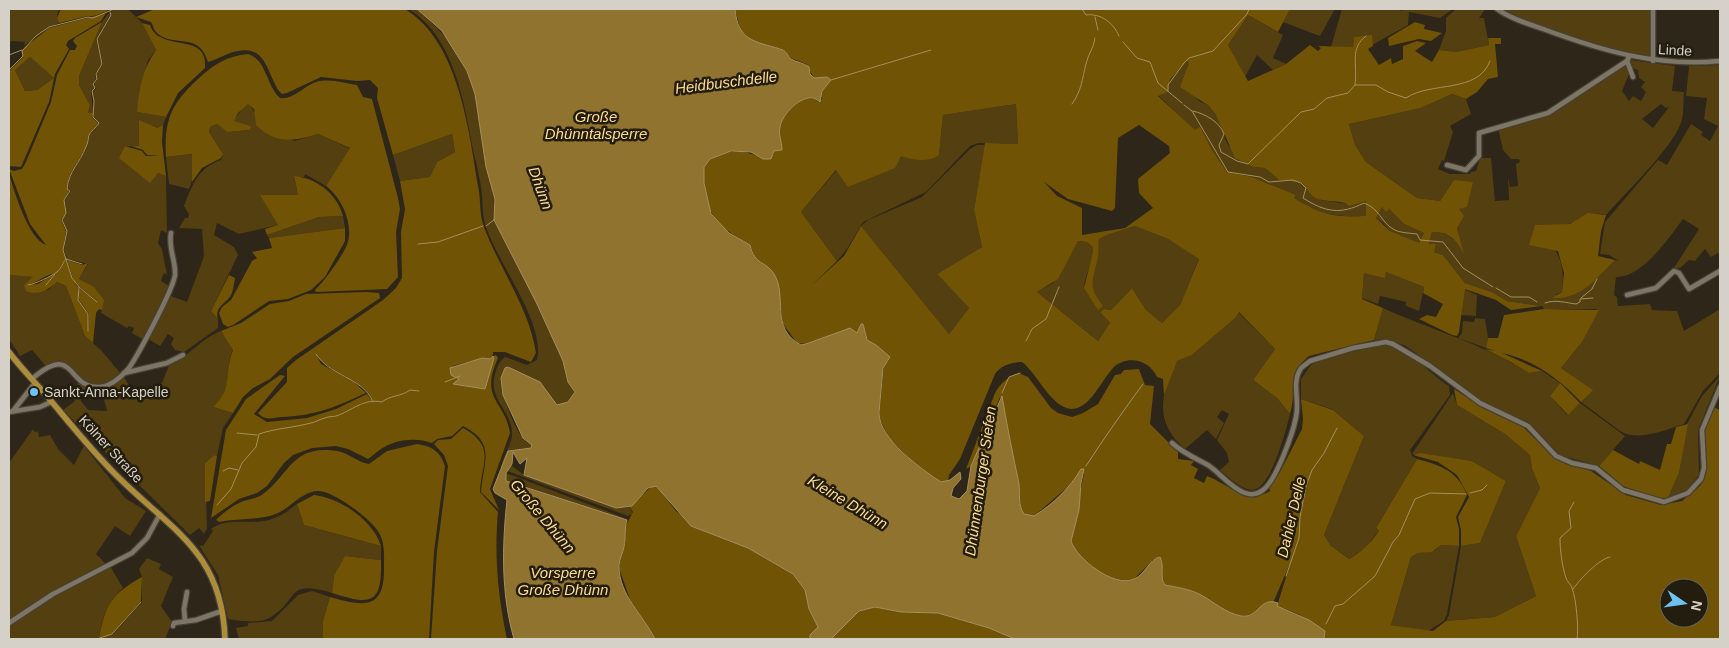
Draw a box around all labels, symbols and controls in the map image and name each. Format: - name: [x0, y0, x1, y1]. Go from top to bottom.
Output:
- street label: Linde: [1657, 41, 1693, 59]
- water label: Heidbuschdelle: [674, 67, 778, 97]
- water label: Große Dhünntalsperre: [545, 108, 647, 142]
- water label: Dhünn: [525, 164, 557, 212]
- place label: Sankt-Anna-Kapelle: [44, 384, 169, 400]
- marker: Sankt-Anna-Kapelle: [28, 386, 40, 398]
- water label: Dhünnenburger Siefen: [961, 405, 999, 557]
- street label: Kölner Straße: [76, 412, 146, 486]
- water label: Kleine Dhünn: [805, 472, 891, 532]
- water label: Dahler Delle: [1273, 475, 1309, 559]
- water label: Große Dhünn: [507, 476, 579, 556]
- water label: Vorsperre Große Dhünn: [518, 564, 608, 598]
- north arrow: [1659, 578, 1709, 628]
- text: N: [1688, 599, 1706, 613]

